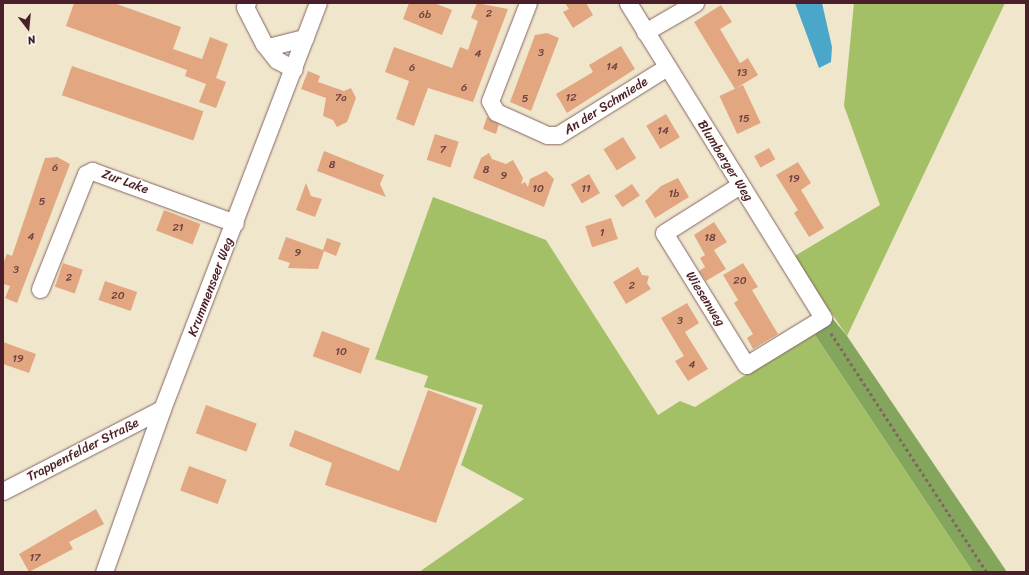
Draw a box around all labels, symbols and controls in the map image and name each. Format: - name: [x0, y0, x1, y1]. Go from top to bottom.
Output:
- house number: 2: [486, 7, 492, 21]
- north arrow: [8, 8, 48, 48]
- house number: 6b: [419, 8, 431, 22]
- text: N: [25, 30, 38, 50]
- house number: 3: [538, 46, 544, 60]
- house number: 4: [475, 47, 481, 61]
- house number: 14: [606, 60, 618, 74]
- house number: 6: [409, 61, 415, 75]
- house number: 13: [737, 66, 747, 80]
- street label: An der Schmiede: [561, 74, 651, 138]
- house number: 6: [461, 81, 467, 95]
- house number: 7a: [335, 91, 347, 105]
- house number: 12: [565, 91, 577, 105]
- house number: 5: [522, 92, 528, 106]
- house number: 15: [738, 112, 750, 126]
- street label: Blumberger Weg: [694, 118, 756, 204]
- house number: 14: [657, 124, 669, 138]
- house number: 7: [440, 143, 446, 157]
- house number: 8: [329, 158, 335, 172]
- house number: 6: [52, 161, 58, 175]
- house number: 8: [483, 163, 489, 177]
- street label: Zur Lake: [99, 166, 151, 198]
- house number: 9: [501, 169, 507, 183]
- house number: 19: [788, 172, 800, 186]
- house number: 10: [532, 182, 544, 196]
- house number: 11: [581, 182, 591, 196]
- house number: 1b: [669, 187, 679, 201]
- house number: 5: [39, 195, 45, 209]
- house number: 21: [172, 221, 184, 235]
- house number: 1: [600, 226, 604, 240]
- house number: 4: [28, 230, 34, 244]
- house number: 18: [704, 231, 716, 245]
- street label: Krummenseer Weg: [185, 235, 237, 339]
- house number: 9: [295, 246, 301, 260]
- house number: 3: [13, 263, 19, 277]
- street label: Wiesenweg: [682, 269, 728, 329]
- house number: 2: [66, 271, 72, 285]
- house number: 20: [733, 274, 747, 288]
- house number: 2: [629, 279, 635, 293]
- house number: 20: [111, 289, 125, 303]
- house number: 3: [677, 314, 683, 328]
- house number: 10: [335, 345, 347, 359]
- house number: 19: [12, 352, 24, 366]
- house number: 4: [689, 358, 695, 372]
- street label: Trappenfelder Straße: [24, 415, 142, 485]
- house number: 17: [30, 551, 40, 565]

